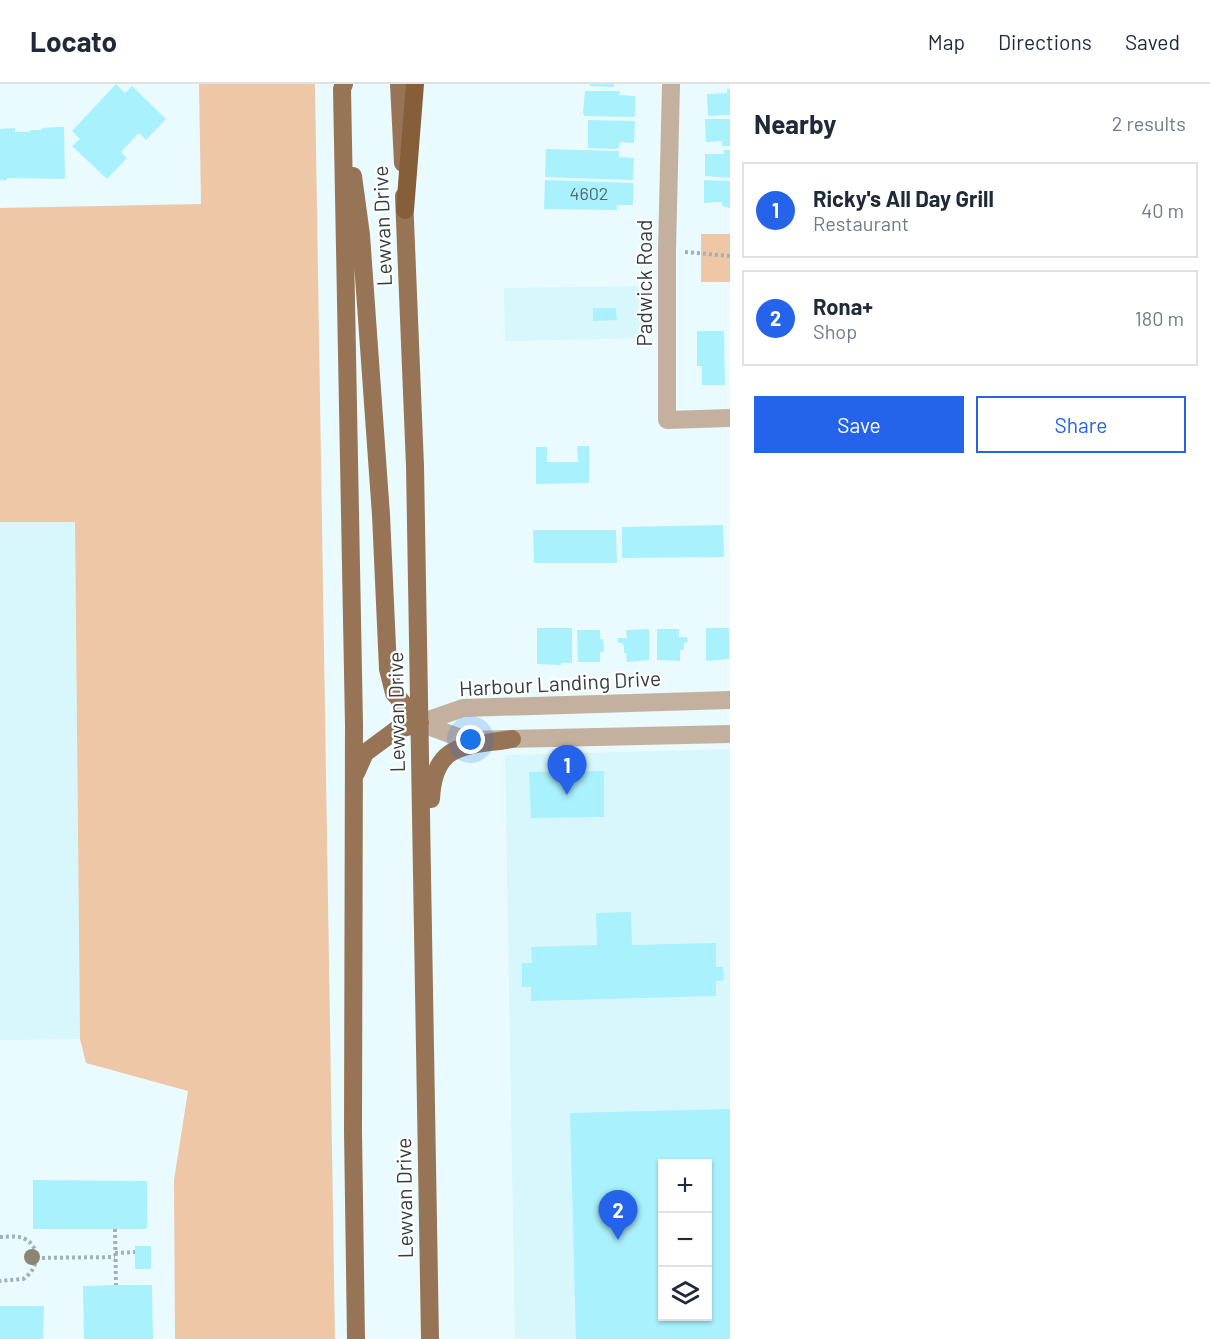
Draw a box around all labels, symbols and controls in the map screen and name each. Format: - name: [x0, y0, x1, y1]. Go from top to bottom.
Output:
- text: Locato: [30, 24, 117, 58]
- text: Map: [928, 29, 965, 54]
- text: Directions: [998, 29, 1092, 54]
- text: Saved: [1125, 29, 1180, 54]
- text: Nearby: [754, 108, 836, 139]
- text: 2 results: [1112, 111, 1186, 135]
- street label: Lewvan Drive: [367, 165, 396, 287]
- house number: 4602: [569, 182, 609, 204]
- text: Ricky's All Day Grill: [813, 185, 994, 211]
- text: 1: [772, 198, 779, 222]
- text: 40 m: [1141, 198, 1184, 222]
- text: Restaurant: [813, 211, 909, 235]
- street label: Padwick Road: [631, 219, 656, 347]
- text: Rona+: [813, 293, 873, 319]
- text: 2: [770, 306, 781, 330]
- text: 180 m: [1135, 306, 1184, 330]
- text: Shop: [813, 319, 857, 343]
- button: Save: [754, 396, 964, 453]
- button: Share: [976, 396, 1186, 453]
- street label: Lewvan Drive: [382, 651, 409, 773]
- street label: Harbour Landing Drive: [458, 665, 662, 700]
- your location: [456, 725, 485, 754]
- pin: 1: [548, 746, 586, 795]
- street label: Lewvan Drive: [390, 1137, 417, 1259]
- map controls: [658, 1159, 712, 1321]
- button: +: [658, 1159, 712, 1213]
- pin: 2: [598, 1190, 638, 1240]
- button: −: [658, 1213, 712, 1267]
- button: layers: [658, 1267, 712, 1321]

